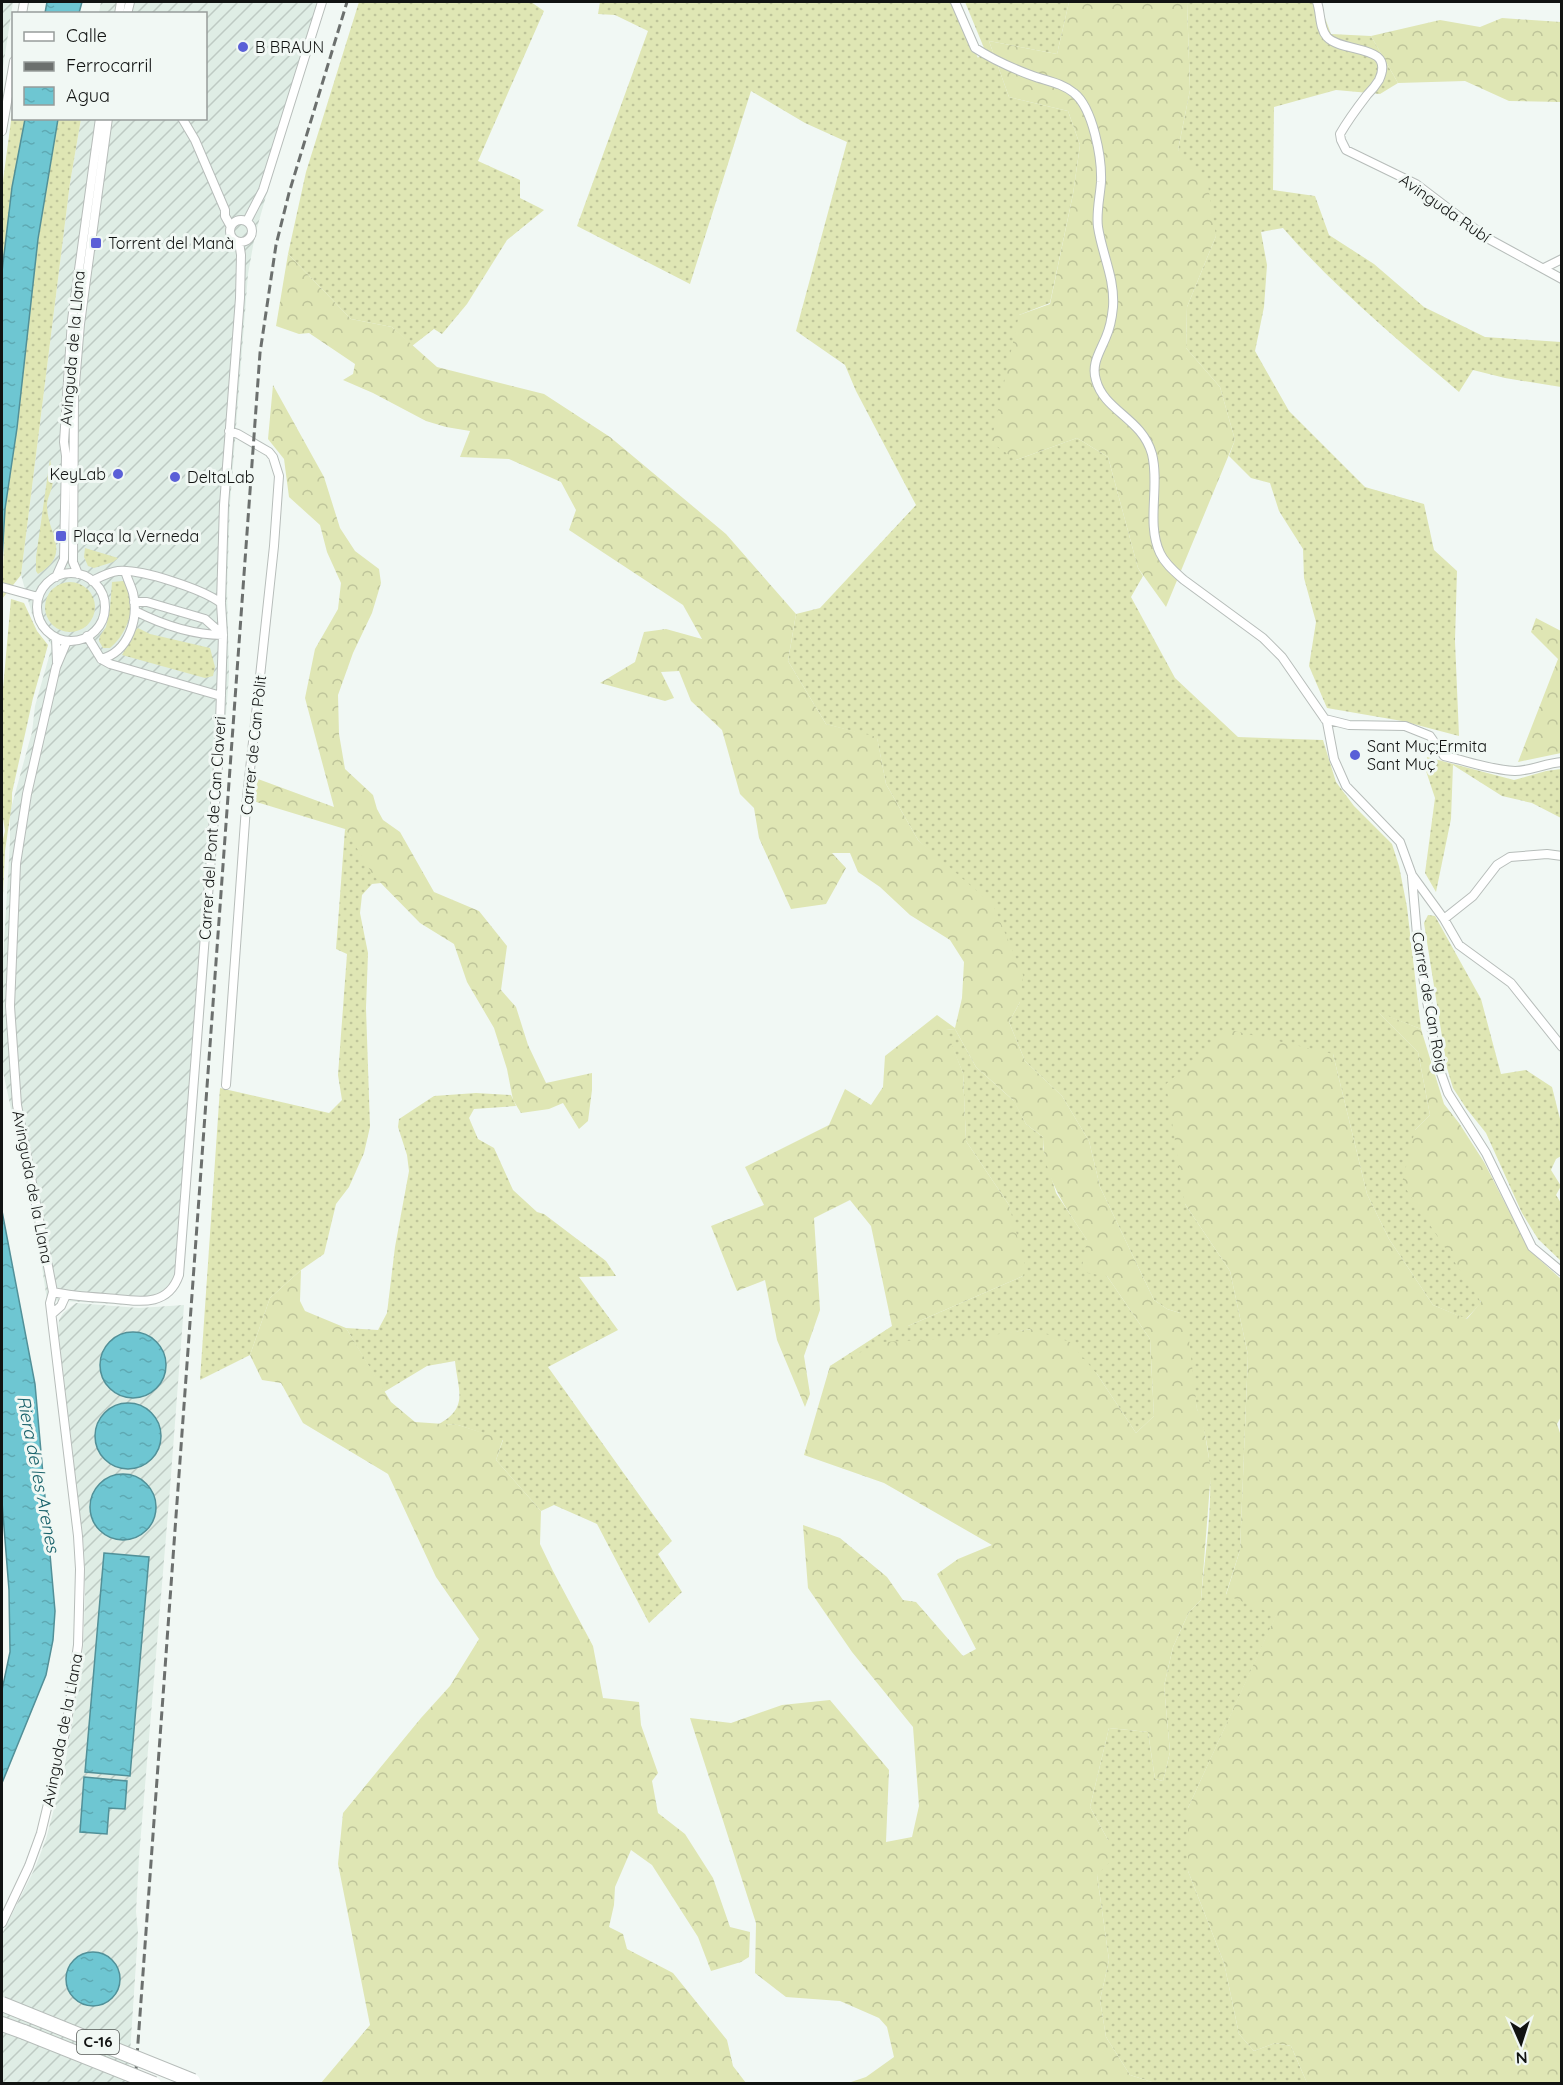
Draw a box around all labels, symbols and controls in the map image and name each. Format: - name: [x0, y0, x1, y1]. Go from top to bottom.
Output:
- legend: [12, 12, 207, 120]
- text: Calle: [66, 24, 107, 47]
- place label: B BRAUN: [255, 37, 324, 57]
- marker: B BRAUN: [236, 40, 250, 54]
- text: Ferrocarril: [66, 54, 153, 77]
- text: Agua: [66, 84, 110, 107]
- street label: Avinguda Rubí: [1396, 169, 1495, 247]
- place label: Torrent del Manà: [108, 233, 234, 253]
- marker: Torrent del Manà: [89, 236, 103, 250]
- street label: Avinguda de la Llana: [55, 270, 89, 426]
- place label: KeyLab: [50, 464, 106, 484]
- marker: KeyLab: [111, 467, 125, 481]
- place label: DeltaLab: [187, 467, 254, 487]
- marker: DeltaLab: [168, 470, 182, 484]
- place label: Plaça la Verneda: [73, 526, 199, 546]
- marker: Plaça la Verneda: [54, 529, 68, 543]
- street label: Carrer de Can Pòlit: [236, 674, 270, 816]
- street label: Carrer del Pont de Can Claveri: [194, 716, 230, 940]
- place label: Sant Muç;Ermita Sant Muç: [1367, 736, 1487, 774]
- marker: Sant Muç;Ermita Sant Muç: [1348, 748, 1362, 762]
- street label: Carrer de Can Roig: [1408, 930, 1452, 1074]
- street label: Avinguda de la Llana: [8, 1109, 58, 1265]
- water label: Riera de les Arenes: [12, 1393, 65, 1556]
- street label: Avinguda de la Llana: [37, 1652, 87, 1808]
- north arrow: [1491, 2013, 1551, 2073]
- road number: C-16: [77, 2030, 119, 2054]
- text: N: [1515, 2048, 1528, 2068]

